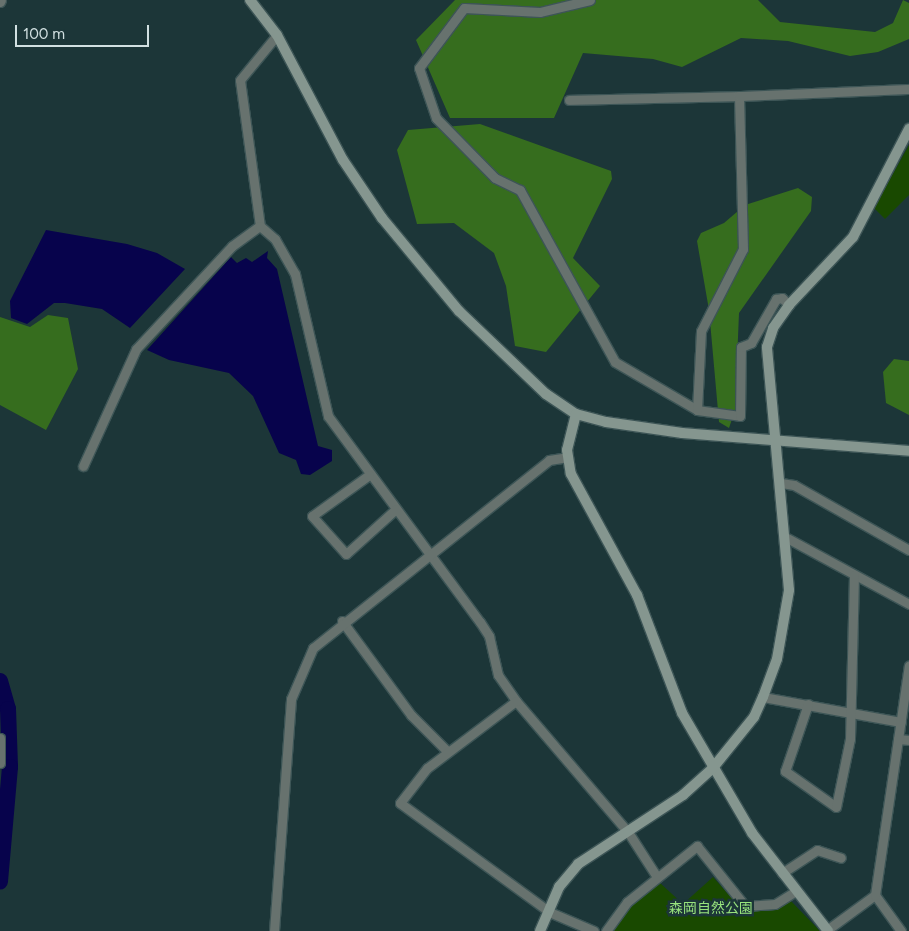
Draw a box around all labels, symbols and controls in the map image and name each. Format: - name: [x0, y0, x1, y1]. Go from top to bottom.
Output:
- scale bar: [18, 15, 151, 47]
- text: 100 m: [23, 25, 65, 43]
- park label: 森岡自然公園: [669, 901, 753, 917]

